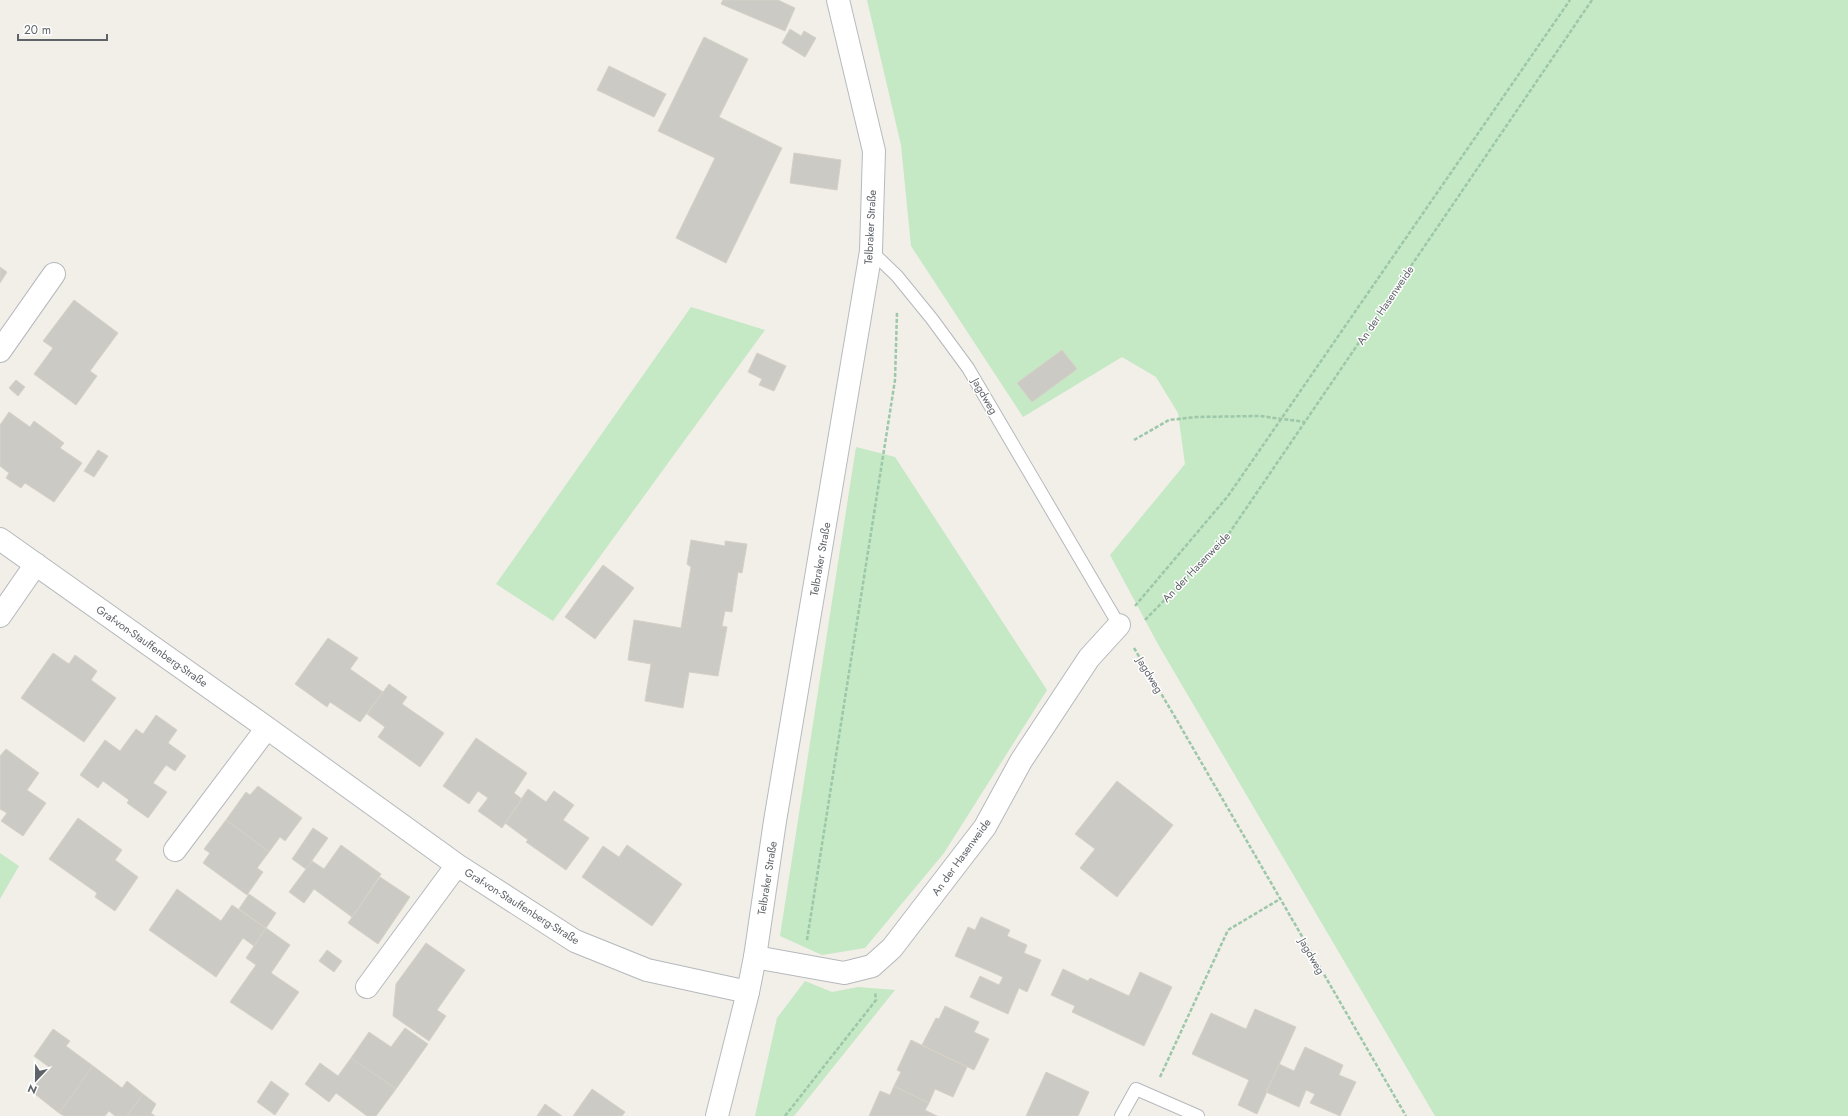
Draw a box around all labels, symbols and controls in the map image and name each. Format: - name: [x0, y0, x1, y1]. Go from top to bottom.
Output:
- scale bar: [18, 16, 107, 42]
- text: 20 m: [24, 21, 51, 39]
- street label: Telbraker Straße: [860, 189, 880, 265]
- street label: An der Hasenweide: [1353, 262, 1418, 348]
- street label: Jagdweg: [967, 373, 1002, 417]
- street label: Telbraker Straße: [806, 521, 834, 597]
- street label: An der Hasenweide: [1158, 528, 1234, 606]
- street label: Graf-von-Stauffenberg-Straße: [93, 601, 211, 691]
- street label: Jagdweg: [1132, 652, 1167, 696]
- street label: An der Hasenweide: [927, 815, 995, 899]
- street label: Telbraker Straße: [753, 840, 781, 916]
- street label: Graf-von-Stauffenberg-Straße: [461, 864, 583, 948]
- street label: Jagdweg: [1294, 933, 1329, 977]
- north arrow: [16, 1060, 56, 1100]
- text: N: [25, 1080, 39, 1098]

